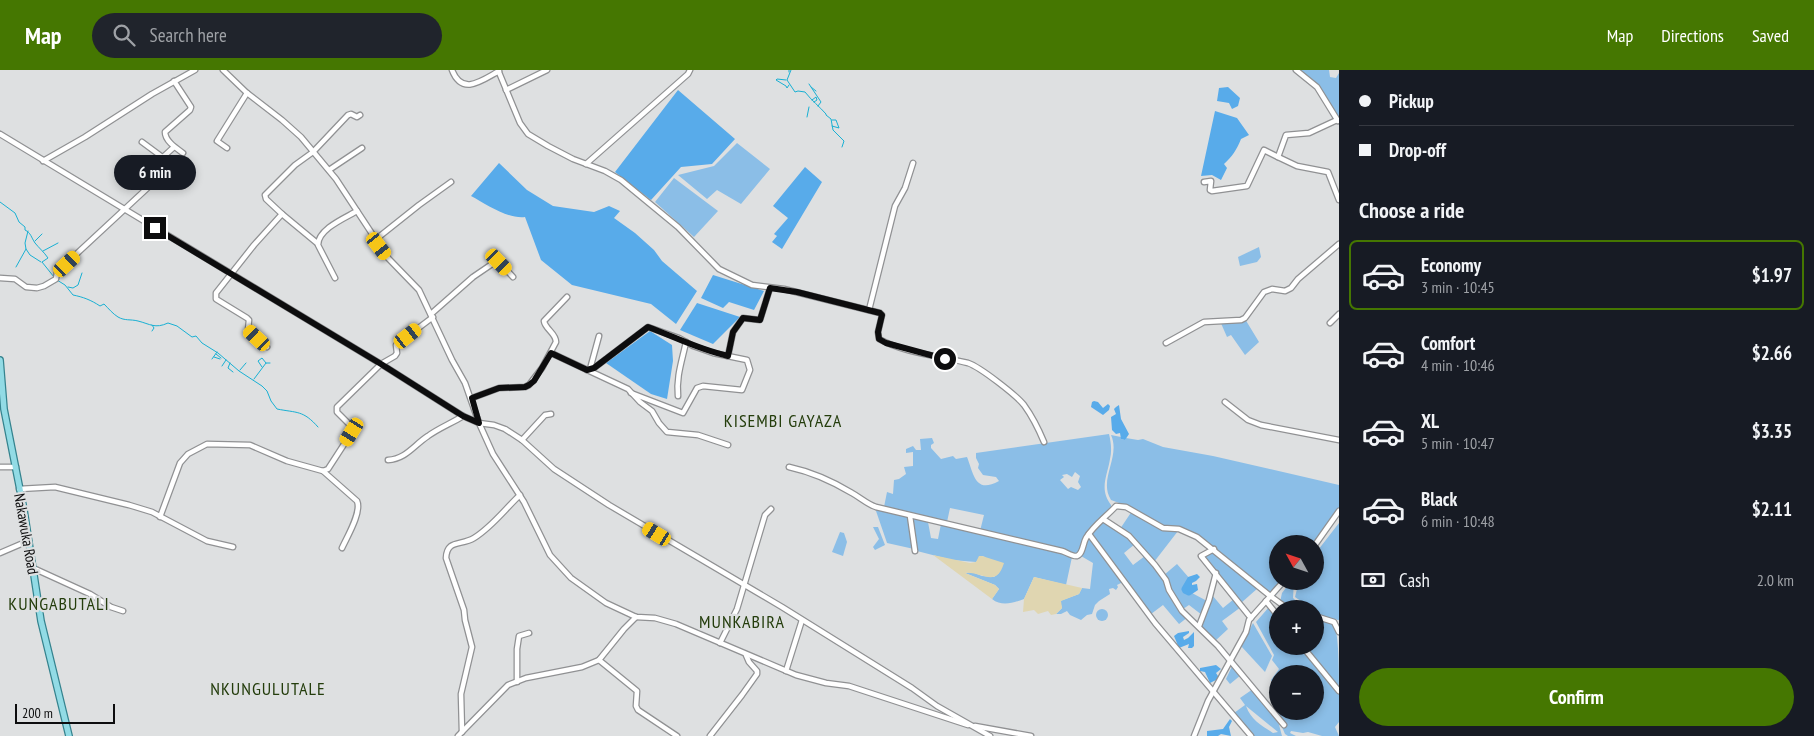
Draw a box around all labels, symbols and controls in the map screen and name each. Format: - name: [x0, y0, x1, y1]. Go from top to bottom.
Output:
- search box: [92, 13, 442, 58]
- text: Map: [25, 20, 62, 51]
- icon: search: [110, 21, 138, 49]
- text: Search here: [150, 23, 227, 47]
- text: Map: [1607, 24, 1633, 47]
- text: Directions: [1661, 24, 1724, 47]
- text: Saved: [1752, 24, 1789, 47]
- text: Pickup: [1389, 89, 1434, 113]
- text: Drop-off: [1389, 138, 1446, 162]
- callout: 6 min: [114, 156, 196, 190]
- text: 6 min: [139, 162, 171, 182]
- text: Choose a ride: [1359, 196, 1464, 224]
- route end: [144, 217, 166, 239]
- car: [363, 230, 394, 262]
- car: [483, 246, 514, 278]
- car: [50, 248, 83, 280]
- icon: car: [1361, 253, 1406, 298]
- text: Economy: [1421, 253, 1481, 277]
- text: $1.97: [1752, 263, 1792, 287]
- text: 3 min · 10:45: [1421, 277, 1495, 297]
- car: [391, 321, 424, 351]
- car: [240, 322, 273, 354]
- icon: car: [1361, 331, 1406, 376]
- text: Comfort: [1421, 331, 1475, 355]
- text: $2.66: [1752, 341, 1792, 365]
- route start: [934, 348, 956, 370]
- text: 4 min · 10:46: [1421, 355, 1495, 375]
- district label: KISEMBI GAYAZA: [724, 409, 842, 432]
- icon: car: [1361, 409, 1406, 454]
- text: XL: [1421, 409, 1439, 433]
- car: [337, 415, 366, 449]
- text: $3.35: [1752, 419, 1792, 443]
- text: 5 min · 10:47: [1421, 433, 1495, 453]
- icon: car: [1361, 487, 1406, 532]
- text: Black: [1421, 487, 1457, 511]
- street label: Nakawuka Road: [10, 492, 43, 576]
- text: $2.11: [1752, 497, 1792, 521]
- text: 6 min · 10:48: [1421, 511, 1495, 531]
- car: [640, 520, 673, 548]
- north arrow: [1269, 535, 1324, 590]
- map controls: [1269, 535, 1324, 720]
- icon: cash: [1359, 566, 1387, 594]
- text: Cash: [1399, 568, 1430, 592]
- text: 2.0 km: [1757, 570, 1794, 590]
- district label: KUNGABUTALI: [8, 592, 110, 615]
- button: +: [1269, 600, 1324, 655]
- district label: MUNKABIRA: [699, 610, 785, 633]
- button: −: [1269, 665, 1324, 720]
- button: Confirm: [1359, 668, 1794, 726]
- district label: NKUNGULUTALE: [210, 677, 326, 700]
- scale bar: [15, 701, 115, 724]
- text: 200 m: [22, 704, 53, 722]

